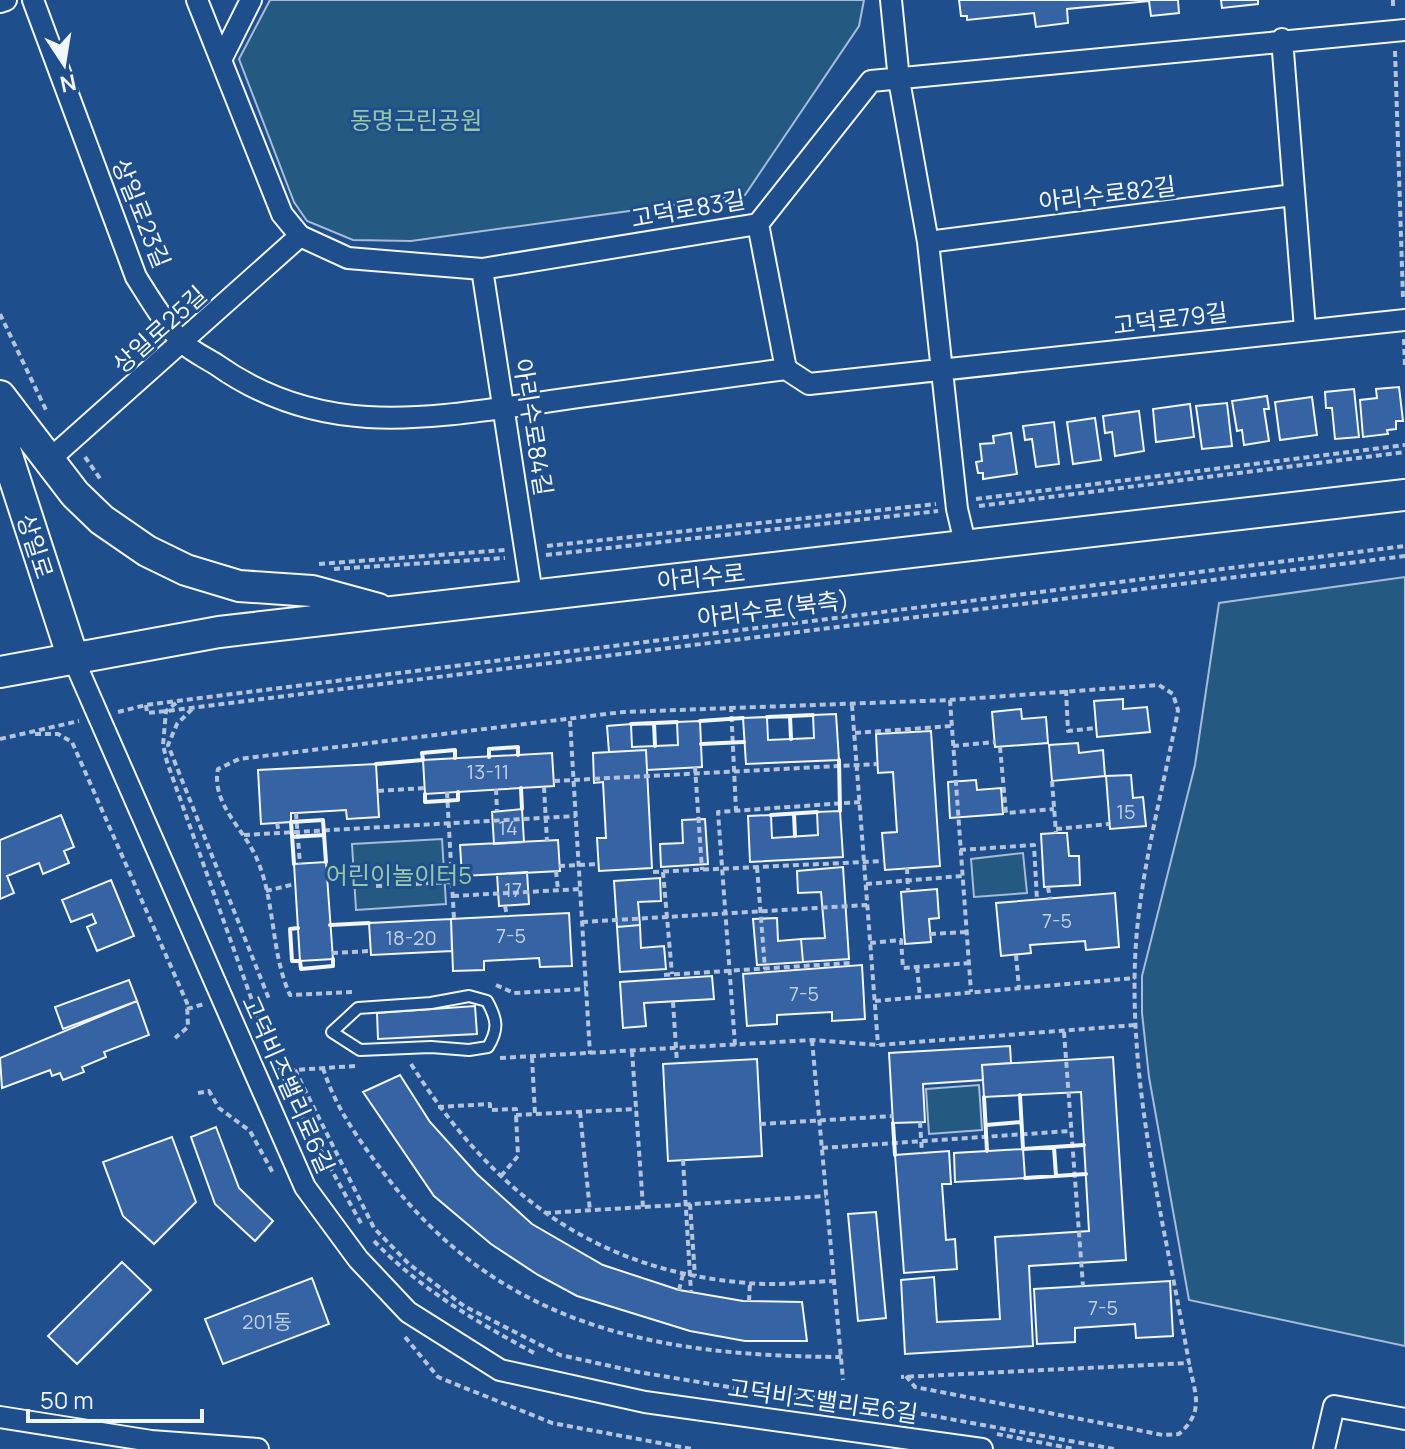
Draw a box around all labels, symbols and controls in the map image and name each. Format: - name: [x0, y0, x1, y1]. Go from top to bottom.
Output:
- north arrow: [24, 24, 104, 104]
- text: N: [57, 67, 79, 100]
- park label: 동명근린공원: [350, 103, 482, 136]
- street label: 상일로23길: [105, 153, 179, 273]
- street label: 아리수로82길: [1036, 168, 1178, 218]
- street label: 고덕로83길: [628, 182, 748, 234]
- street label: 상일로25길: [105, 278, 213, 380]
- street label: 고덕로79길: [1111, 295, 1229, 341]
- street label: 아리수로84길: [507, 356, 561, 498]
- street label: 상일로: [10, 509, 62, 583]
- street label: 아리수로: [655, 555, 747, 597]
- street label: 아리수로(북측): [695, 582, 851, 634]
- house number: 13-11: [467, 758, 509, 785]
- house number: 15: [1116, 798, 1136, 825]
- house number: 14: [498, 814, 518, 841]
- park label: 어린이놀이터5: [326, 858, 472, 891]
- house number: 17: [504, 876, 522, 903]
- house number: 7-5: [1042, 907, 1072, 934]
- house number: 7-5: [496, 922, 526, 949]
- house number: 18-20: [385, 924, 437, 951]
- house number: 7-5: [789, 980, 819, 1007]
- street label: 고덕비즈밸리로6길: [235, 990, 343, 1178]
- house number: 7-5: [1088, 1294, 1118, 1321]
- house number: 201동: [242, 1308, 292, 1335]
- street label: 고덕비즈밸리로6길: [726, 1370, 920, 1430]
- scale bar: [28, 1373, 202, 1423]
- text: 50 m: [40, 1383, 94, 1416]

